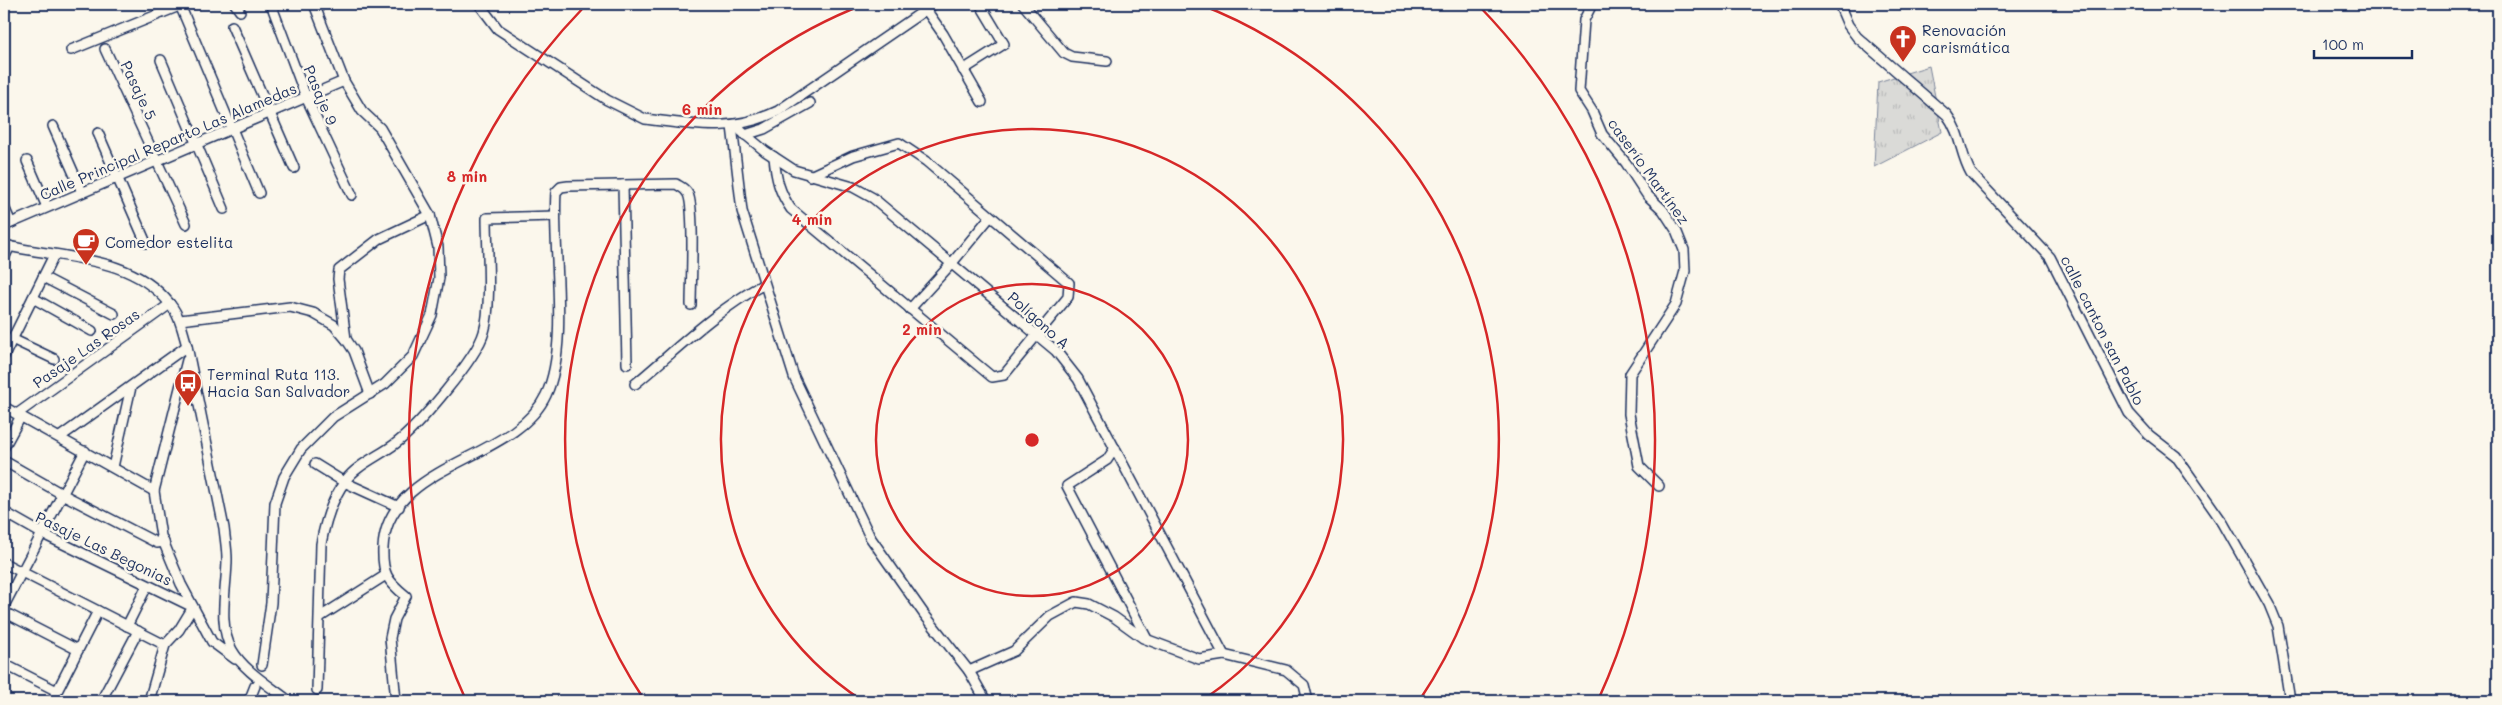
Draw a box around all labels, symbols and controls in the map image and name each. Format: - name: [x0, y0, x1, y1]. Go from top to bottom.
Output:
- place label: Renovación carismática: [1922, 20, 2010, 57]
- church icon: Renovación carismática: [1888, 24, 1918, 63]
- scale bar: [2314, 28, 2412, 60]
- text: 100 m: [2322, 34, 2364, 54]
- street label: Pasaje 5: [117, 57, 161, 123]
- street label: Pasaje 9: [299, 62, 343, 128]
- street label: Calle Principal Reparto Las Alamedas: [36, 78, 300, 204]
- text: 6 min: [682, 99, 722, 119]
- street label: caserío Martínez: [1604, 114, 1694, 228]
- text: 8 min: [447, 166, 487, 186]
- text: 4 min: [792, 209, 832, 229]
- cafe icon: Comedor estelita: [71, 227, 101, 266]
- place label: Comedor estelita: [105, 232, 233, 252]
- street label: calle canton san Pablo: [2057, 252, 2149, 408]
- street label: Polígono A: [1004, 287, 1074, 353]
- street label: Pasaje Las Rosas: [29, 304, 143, 392]
- text: 2 min: [902, 319, 942, 339]
- place label: Terminal Ruta 113. Hacia San Salvador: [207, 364, 350, 401]
- bus stop icon: Terminal Ruta 113. Hacia San Salvador: [173, 368, 203, 407]
- centre of rings: [1023, 431, 1041, 449]
- street label: Pasaje Las Begonias: [33, 506, 175, 590]

